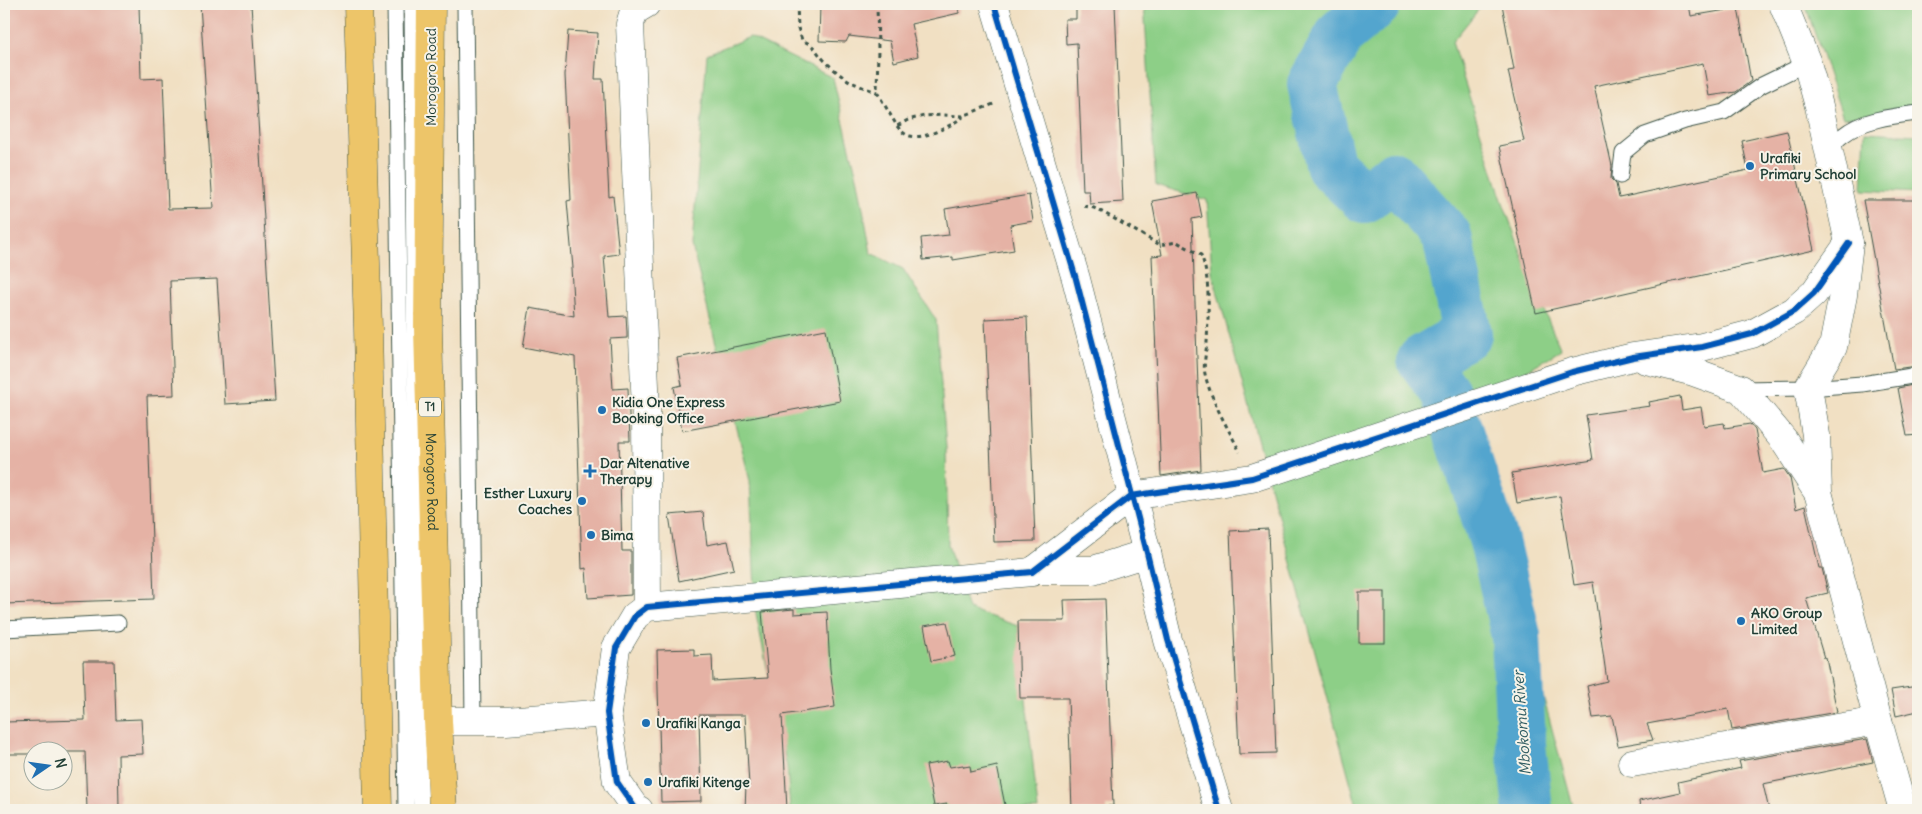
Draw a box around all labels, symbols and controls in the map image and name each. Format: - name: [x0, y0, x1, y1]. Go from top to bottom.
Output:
- street label: Morogoro Road: [422, 28, 440, 126]
- place label: Urafiki Primary School: [1760, 149, 1856, 183]
- marker: Urafiki Primary School: [1744, 160, 1756, 172]
- place label: Kidia One Express Booking Office: [612, 393, 726, 427]
- road number: T1: [419, 398, 441, 417]
- marker: Kidia One Express Booking Office: [596, 404, 608, 416]
- street label: Morogoro Road: [422, 433, 442, 531]
- place label: Dar Altenative Therapy: [600, 454, 690, 488]
- marker: Dar Altenative Therapy: [584, 465, 596, 477]
- place label: Esther Luxury Coaches: [484, 484, 573, 518]
- marker: Esther Luxury Coaches: [576, 495, 588, 507]
- place label: Bima: [601, 526, 634, 544]
- marker: Bima: [585, 529, 597, 541]
- place label: AKO Group Limited: [1751, 604, 1822, 638]
- marker: AKO Group Limited: [1735, 615, 1747, 627]
- water label: Mbokomu River: [1508, 668, 1535, 776]
- place label: Urafiki Kanga: [656, 714, 741, 732]
- marker: Urafiki Kanga: [640, 717, 652, 729]
- north arrow: [22, 742, 72, 792]
- text: N: [51, 756, 71, 770]
- place label: Urafiki Kitenge: [658, 773, 750, 791]
- marker: Urafiki Kitenge: [642, 776, 654, 788]

